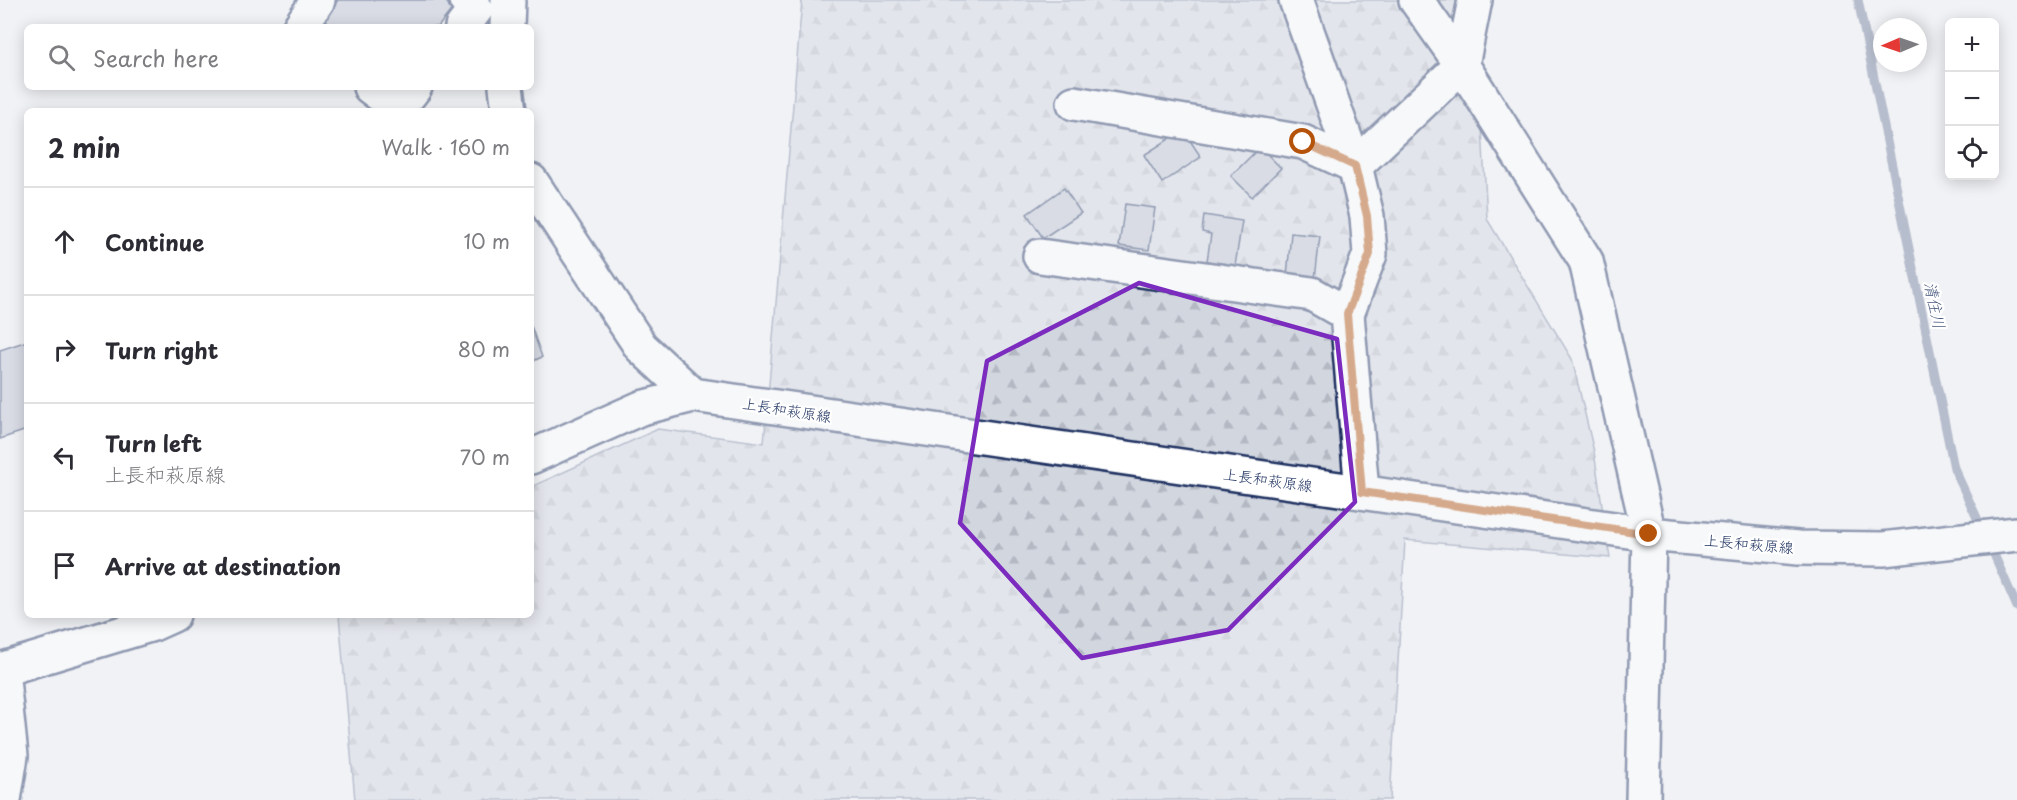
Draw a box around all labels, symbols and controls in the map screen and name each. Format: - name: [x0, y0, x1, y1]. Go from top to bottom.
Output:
- north arrow: [1873, 18, 1927, 72]
- map controls: [1945, 18, 1999, 180]
- button: +: [1945, 18, 1999, 72]
- search box: [24, 24, 534, 90]
- icon: search: [45, 41, 78, 74]
- text: Search here: [93, 41, 219, 74]
- button: −: [1945, 72, 1999, 126]
- button: locate: [1945, 126, 1999, 180]
- text: 2 min: [48, 128, 121, 167]
- route start: [1289, 128, 1315, 154]
- text: Walk · 160 m: [382, 132, 510, 162]
- icon: ahead: [48, 225, 81, 258]
- text: Continue: [105, 225, 204, 258]
- text: 10 m: [463, 226, 510, 256]
- water label: 清住川: [1919, 279, 1953, 331]
- icon: right: [48, 333, 81, 366]
- text: Turn right: [105, 333, 218, 366]
- text: 80 m: [458, 334, 510, 364]
- street label: 上長和萩原線: [741, 391, 833, 427]
- text: Turn left: [105, 426, 202, 459]
- icon: left: [48, 441, 81, 474]
- text: 70 m: [460, 442, 510, 472]
- text: 上長和萩原線: [105, 459, 225, 489]
- street label: 上長和萩原線: [1222, 461, 1314, 497]
- route end: [1635, 520, 1661, 546]
- street label: 上長和萩原線: [1703, 528, 1795, 558]
- icon: arrive: [48, 549, 81, 582]
- text: Arrive at destination: [105, 549, 341, 582]

